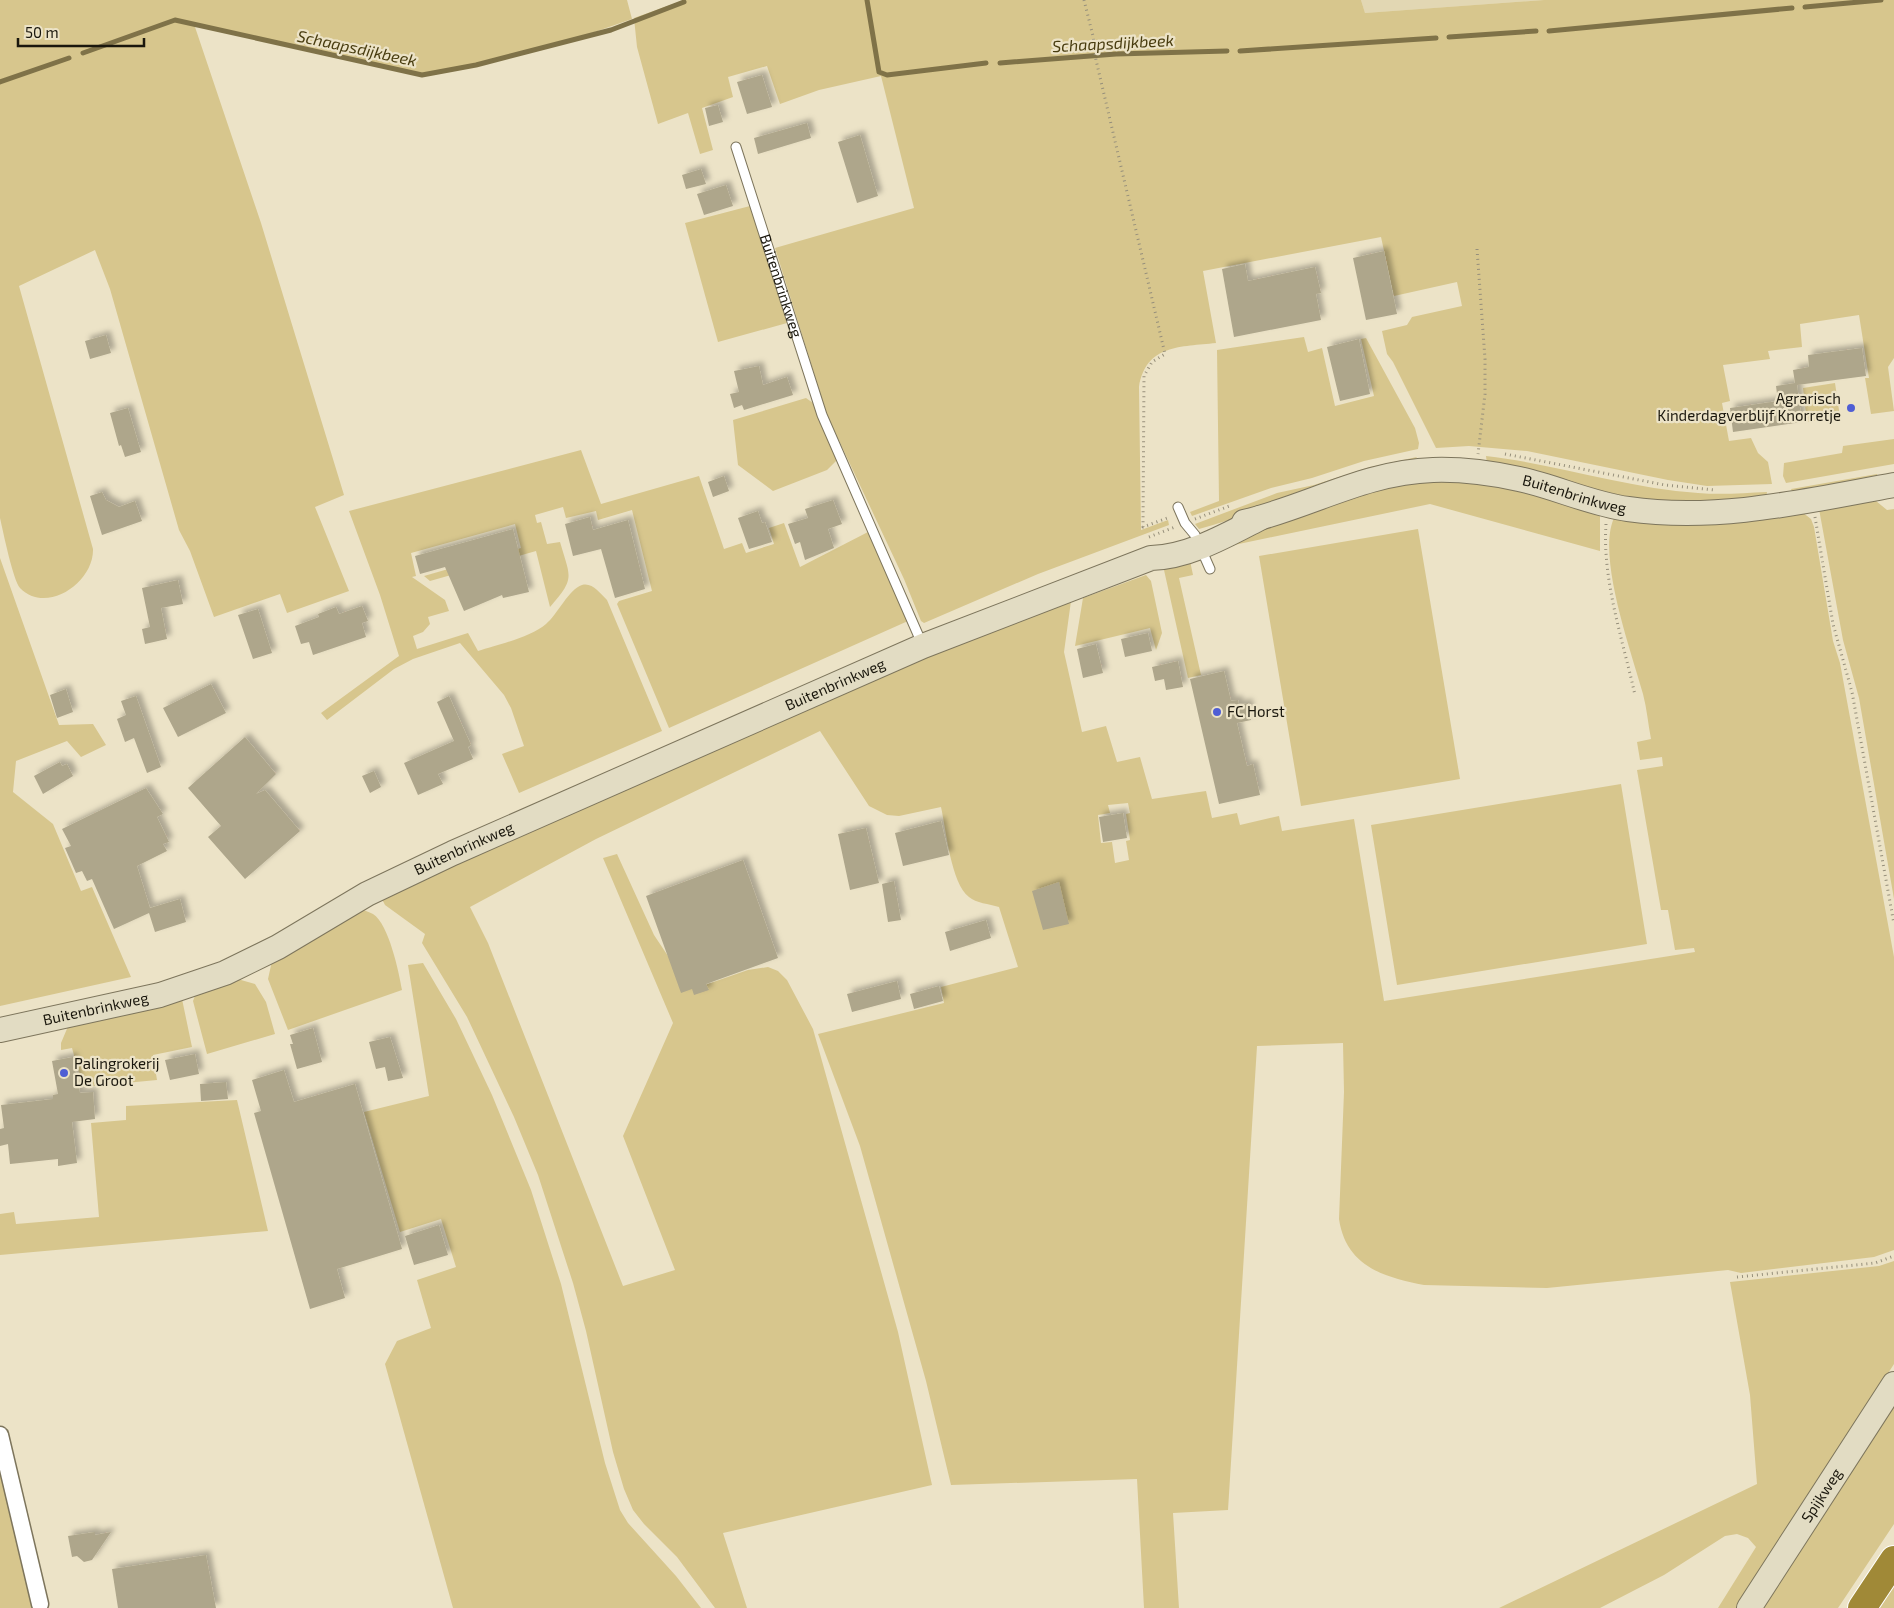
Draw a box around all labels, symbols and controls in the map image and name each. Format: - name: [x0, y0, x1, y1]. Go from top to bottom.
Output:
- scale bar: [18, 15, 144, 47]
- text: 50 m: [25, 23, 59, 41]
- water label: Schaapsdijkbeek: [295, 26, 419, 70]
- water label: Schaapsdijkbeek: [1052, 30, 1174, 56]
- street label: Buitenbrinkweg: [757, 232, 807, 340]
- place label: Agrarisch Kinderdagverblijf Knorretje: [1657, 389, 1841, 425]
- marker: Agrarisch Kinderdagverblijf Knorretje: [1845, 402, 1857, 414]
- street label: Buitenbrinkweg: [1521, 470, 1628, 517]
- street label: Buitenbrinkweg: [782, 654, 888, 714]
- place label: FC Horst: [1227, 702, 1285, 720]
- marker: FC Horst: [1211, 706, 1223, 718]
- street label: Buitenbrinkweg: [411, 817, 517, 878]
- street label: Buitenbrinkweg: [41, 988, 151, 1028]
- place label: Palingrokerij De Groot: [74, 1054, 160, 1089]
- marker: Palingrokerij De Groot: [58, 1067, 70, 1079]
- street label: Spijkweg: [1797, 1464, 1845, 1525]

